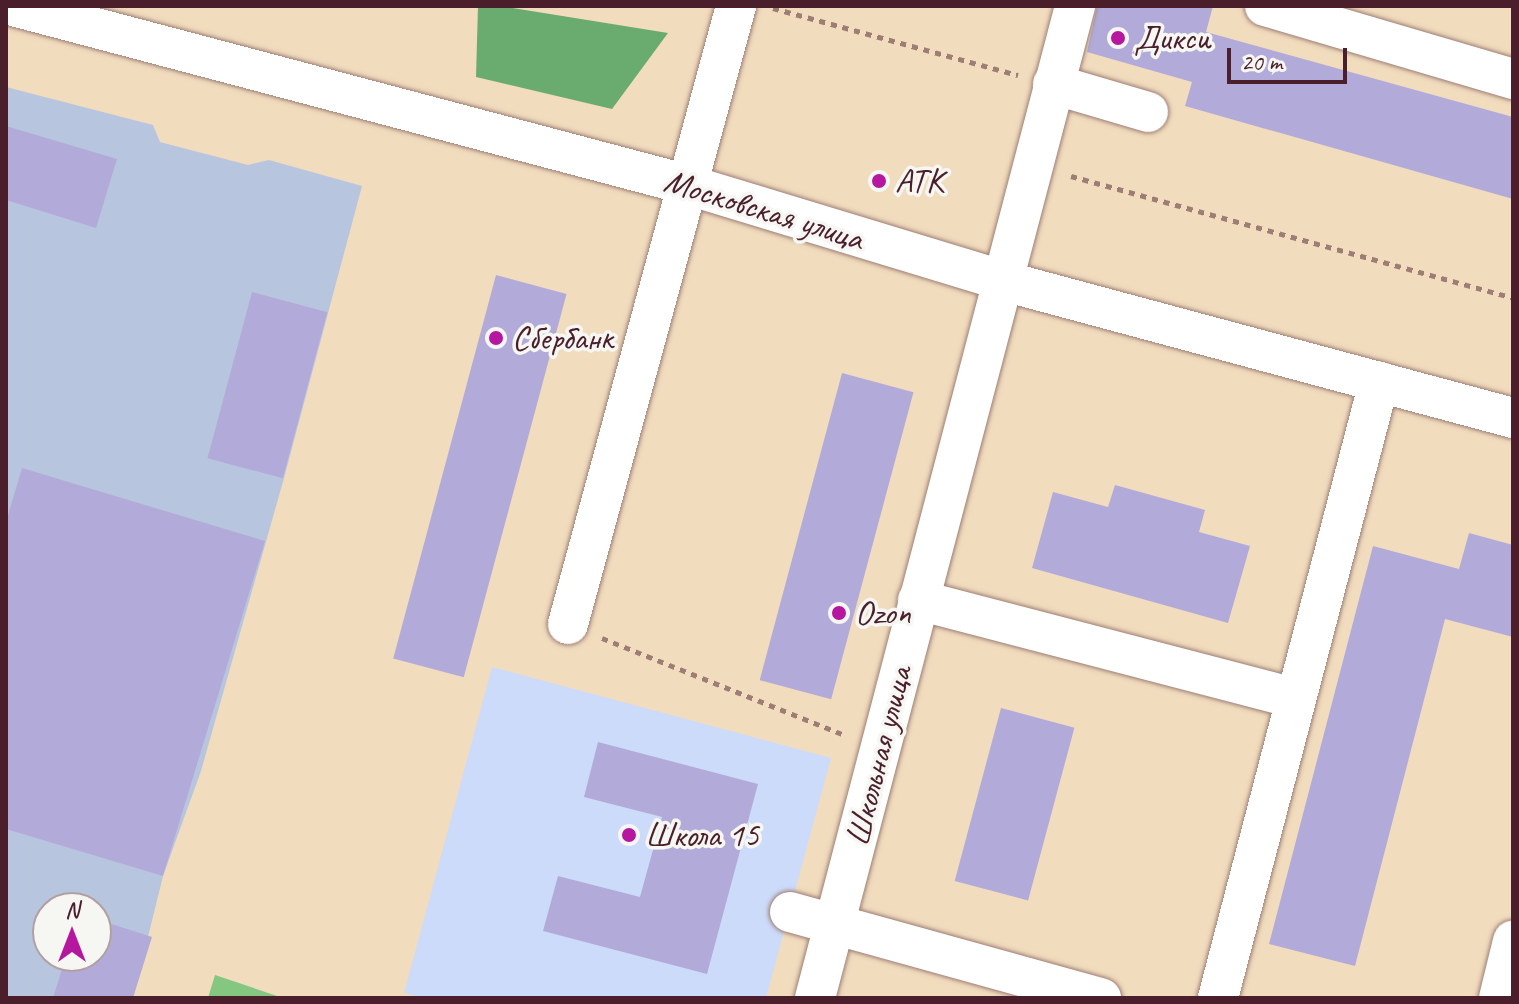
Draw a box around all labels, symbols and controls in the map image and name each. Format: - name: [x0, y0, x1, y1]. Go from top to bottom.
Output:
- place label: Дикси: [1134, 18, 1210, 58]
- marker: Дикси: [1109, 29, 1127, 47]
- scale bar: [1231, 32, 1351, 82]
- text: 20 m: [1241, 47, 1282, 77]
- street label: Московская улица: [659, 159, 869, 259]
- place label: АТК: [895, 161, 943, 201]
- marker: АТК: [870, 172, 888, 190]
- place label: Сбербанк: [512, 318, 613, 358]
- marker: Сбербанк: [487, 329, 505, 347]
- place label: Ozon: [855, 593, 911, 633]
- marker: Ozon: [830, 604, 848, 622]
- street label: Школьная улица: [836, 661, 920, 851]
- place label: Школа 15: [645, 815, 759, 855]
- marker: Школа 15: [620, 826, 638, 844]
- north arrow: [32, 892, 112, 972]
- text: N: [65, 896, 79, 924]

